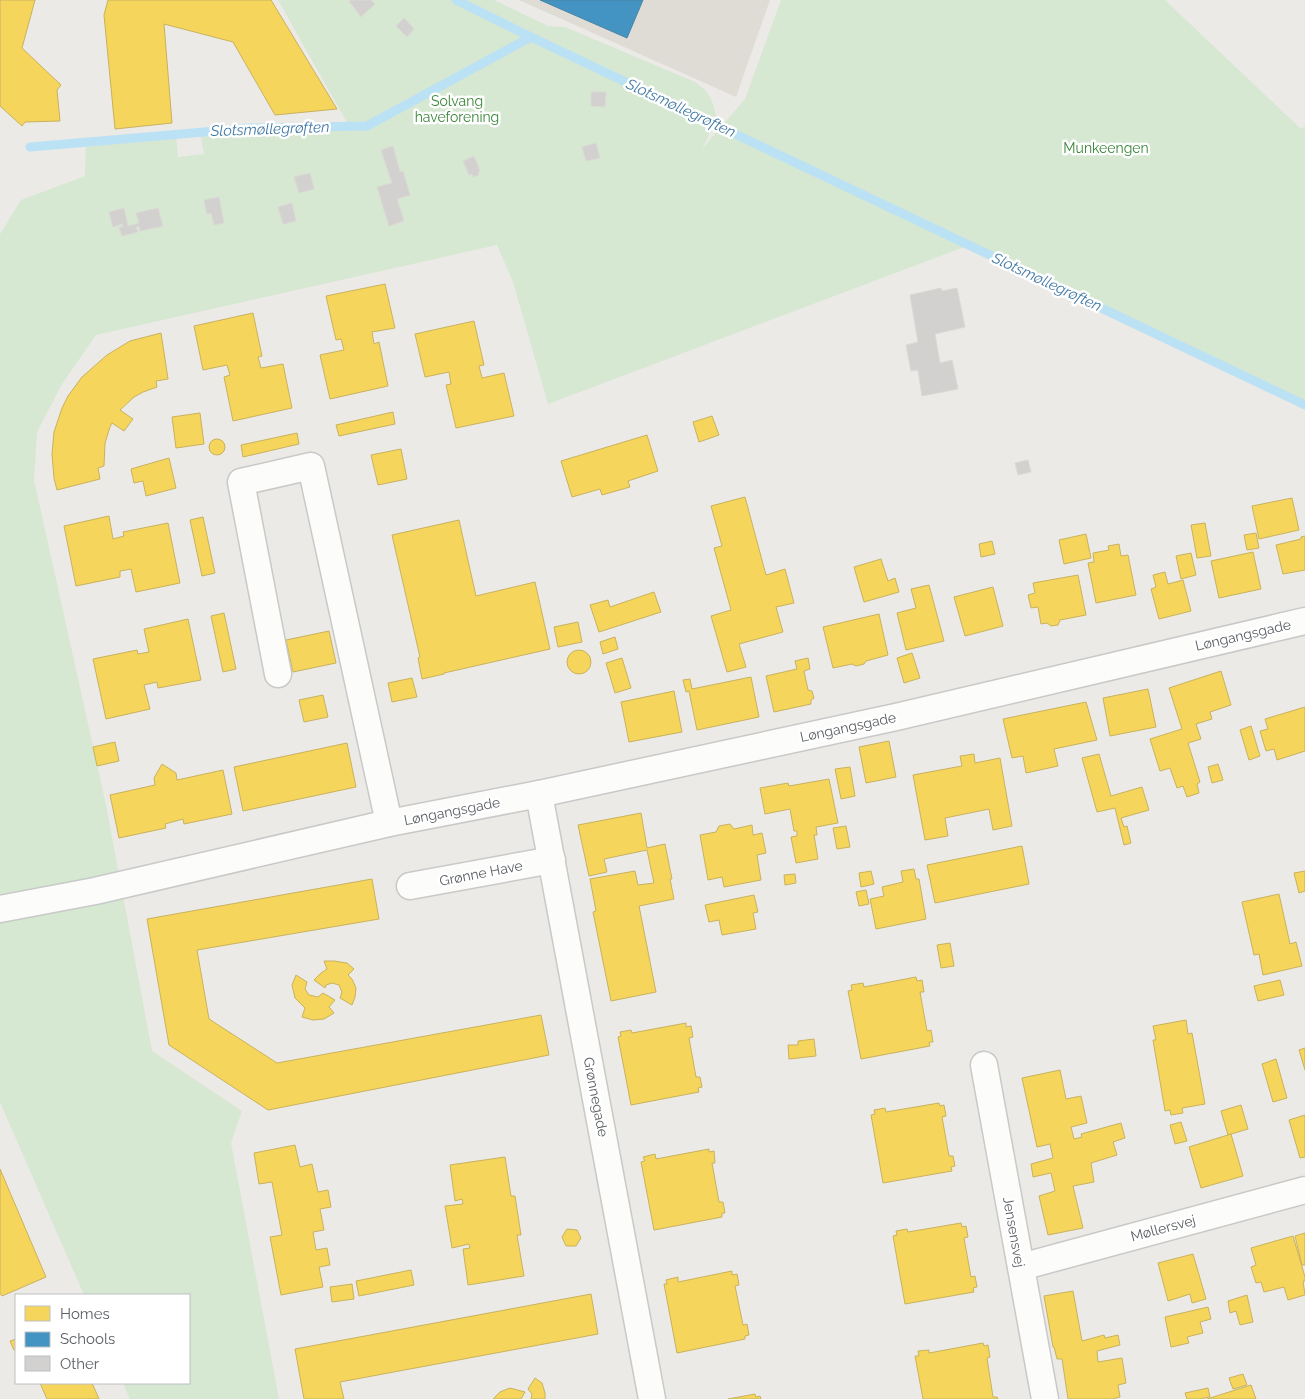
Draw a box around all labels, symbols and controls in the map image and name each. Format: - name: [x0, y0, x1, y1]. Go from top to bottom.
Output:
- water label: Slotsmøllegrøften: [622, 74, 739, 141]
- park label: Solvang haveforening: [415, 93, 499, 125]
- water label: Slotsmøllegrøften: [209, 118, 330, 140]
- park label: Munkeengen: [1063, 140, 1149, 156]
- water label: Slotsmøllegrøften: [988, 248, 1105, 315]
- street label: Løngangsgade: [1194, 616, 1292, 654]
- street label: Løngangsgade: [799, 709, 897, 745]
- street label: Løngangsgade: [403, 794, 501, 828]
- street label: Grønne Have: [438, 857, 524, 889]
- street label: Grønnegade: [580, 1056, 612, 1138]
- street label: Jensensvej: [1000, 1195, 1028, 1269]
- street label: Møllersvej: [1129, 1212, 1197, 1244]
- legend: [15, 1294, 190, 1384]
- text: Homes: [60, 1305, 110, 1323]
- text: Schools: [60, 1330, 115, 1348]
- text: Other: [60, 1355, 100, 1373]

